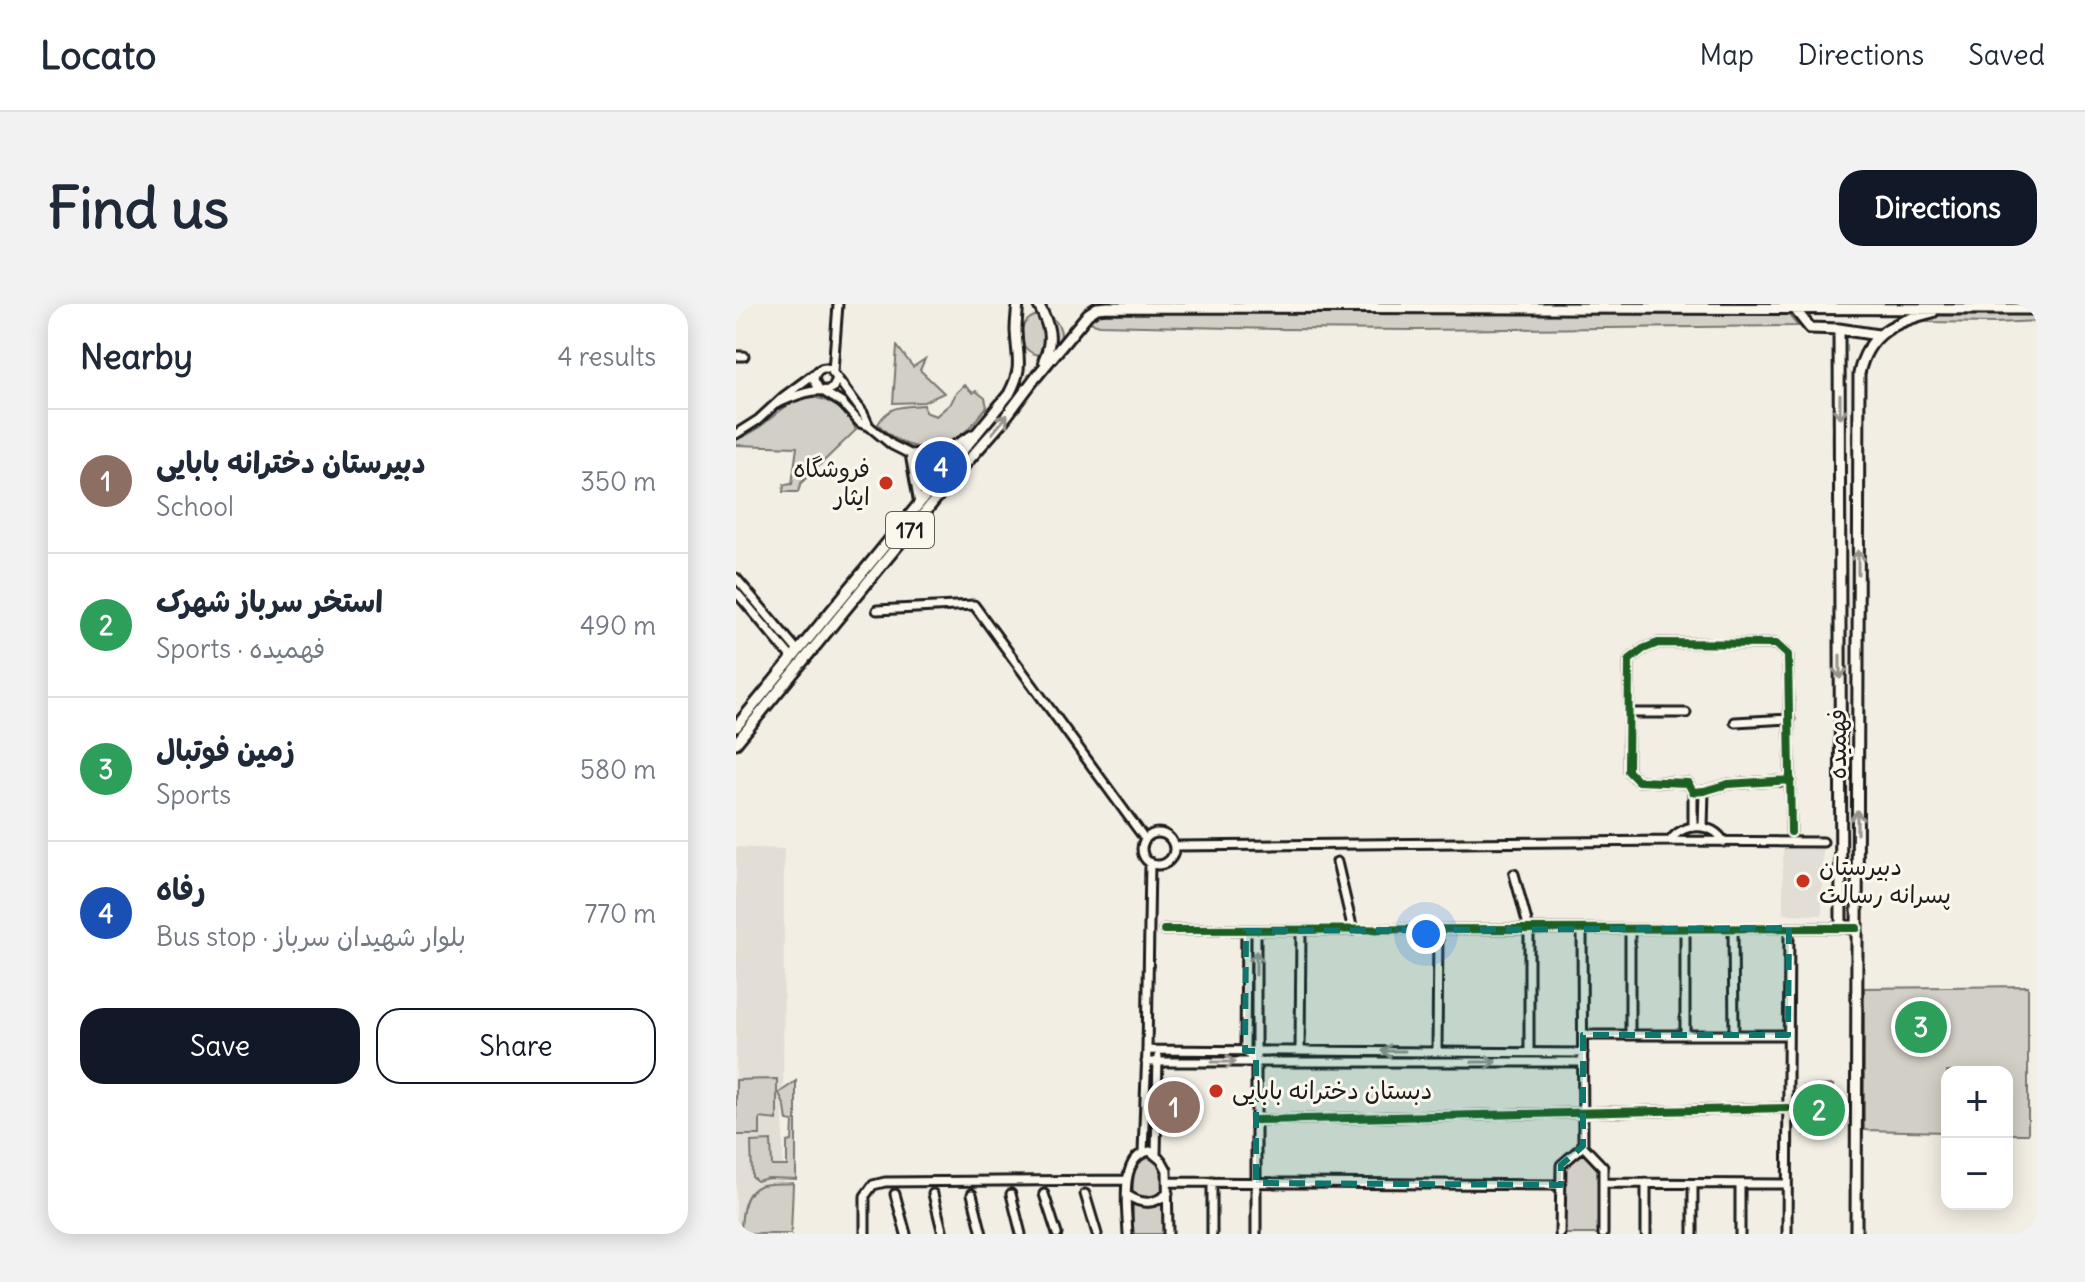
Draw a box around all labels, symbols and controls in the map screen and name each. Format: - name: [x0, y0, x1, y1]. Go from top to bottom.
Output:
- text: Locato: [40, 32, 156, 79]
- text: Map: [1699, 37, 1754, 73]
- text: Directions: [1798, 37, 1924, 73]
- text: Saved: [1968, 37, 2045, 73]
- button: Directions: [1839, 170, 2037, 246]
- text: Find us: [48, 173, 229, 243]
- text: Nearby: [80, 335, 193, 378]
- text: 4 results: [558, 340, 656, 373]
- one-way arrow: [1832, 393, 1848, 420]
- one-way arrow: [991, 414, 1009, 434]
- pin: 4: [915, 437, 967, 497]
- text: دبیرستان دخترانه بابایی: [156, 443, 426, 481]
- place label: فروشگاه ایثار: [793, 453, 870, 511]
- text: 1: [101, 465, 111, 498]
- text: 350 m: [580, 465, 656, 498]
- marker: فروشگاه ایثار: [877, 474, 895, 492]
- text: School: [156, 490, 234, 523]
- road number: 171: [886, 512, 934, 548]
- one-way arrow: [1850, 549, 1866, 576]
- text: استخر سرباز شهرک: [156, 582, 383, 620]
- text: 2: [99, 609, 113, 642]
- text: 490 m: [580, 609, 656, 642]
- text: Sports · فهمیده: [156, 632, 325, 665]
- one-way arrow: [1832, 653, 1848, 680]
- street label: فهمیده: [1822, 709, 1852, 779]
- text: زمین فوتبال: [156, 731, 295, 769]
- text: 3: [99, 753, 113, 786]
- text: 580 m: [580, 753, 656, 786]
- text: Sports: [156, 778, 231, 811]
- one-way arrow: [1849, 809, 1865, 836]
- place label: دبیرستان پسرانه رسالت: [1819, 851, 1951, 910]
- text: رفاه: [156, 870, 206, 908]
- marker: دبیرستان پسرانه رسالت: [1794, 872, 1812, 890]
- text: 4: [98, 897, 114, 930]
- text: 770 m: [584, 897, 656, 930]
- your location: [1406, 914, 1446, 954]
- text: Bus stop · بلوار شهیدان سرباز: [156, 920, 466, 953]
- one-way arrow: [1248, 950, 1264, 977]
- pin: 3: [1895, 997, 1947, 1057]
- button: Save: [80, 1008, 360, 1084]
- button: Share: [376, 1008, 656, 1084]
- one-way arrow: [1380, 1044, 1407, 1059]
- one-way arrow: [1210, 1054, 1237, 1070]
- one-way arrow: [1470, 1054, 1497, 1070]
- map controls: [1941, 1066, 2013, 1210]
- button: +: [1941, 1066, 2013, 1138]
- place label: دبستان دخترانه بابایی: [1232, 1075, 1432, 1106]
- pin: 1: [1148, 1077, 1200, 1137]
- pin: 2: [1793, 1080, 1845, 1140]
- marker: دبستان دخترانه بابایی: [1207, 1082, 1225, 1100]
- button: −: [1941, 1138, 2013, 1210]

